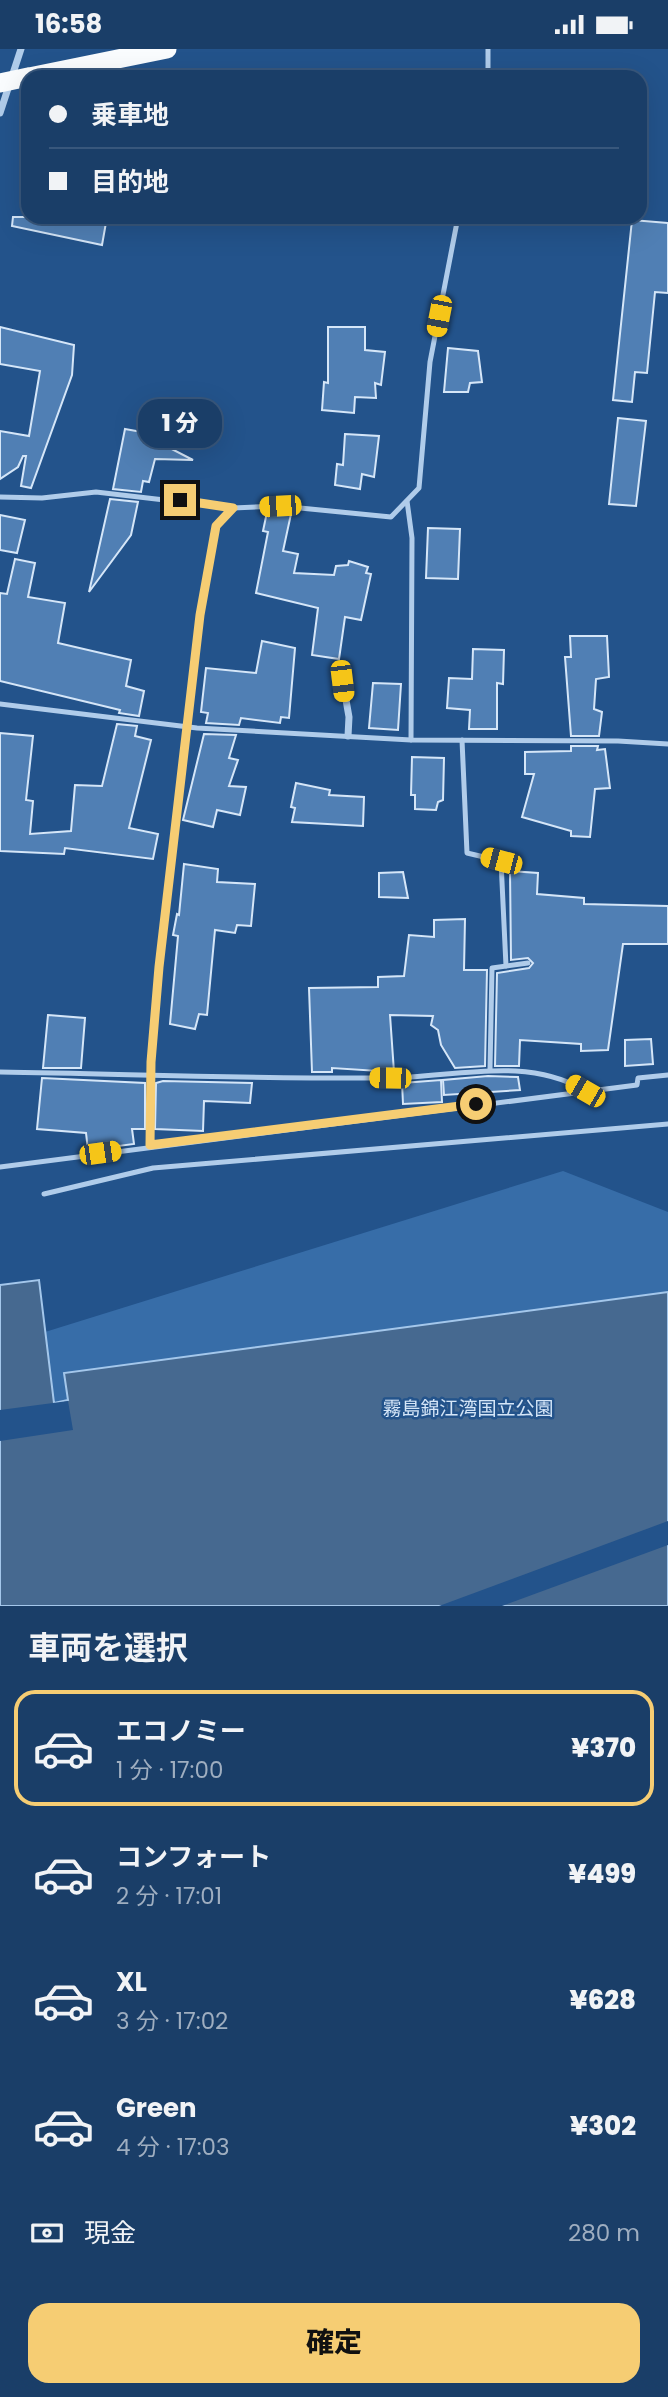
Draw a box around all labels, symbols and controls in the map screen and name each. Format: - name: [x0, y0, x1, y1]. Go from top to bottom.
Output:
- text: 16:58: [35, 6, 102, 42]
- text: 乗車地: [91, 97, 169, 133]
- text: 目的地: [91, 164, 169, 200]
- car: [425, 293, 454, 339]
- callout: 1 分: [138, 399, 222, 447]
- text: 1 分: [162, 407, 198, 439]
- route end: [164, 484, 196, 516]
- car: [259, 494, 302, 518]
- car: [330, 659, 355, 703]
- car: [478, 845, 525, 877]
- car: [369, 1067, 412, 1089]
- car: [562, 1071, 609, 1111]
- route start: [460, 1088, 492, 1120]
- car: [78, 1140, 123, 1166]
- park label: 霧島錦江湾国立公園: [382, 1395, 554, 1422]
- text: 車両を選択: [28, 1625, 188, 1670]
- text: エコノミー: [116, 1713, 246, 1749]
- icon: car: [32, 1717, 95, 1780]
- text: ¥370: [571, 1730, 636, 1766]
- text: 1 分 · 17:00: [116, 1754, 223, 1786]
- text: コンフォート: [116, 1839, 271, 1875]
- icon: car: [32, 1843, 95, 1906]
- text: ¥499: [568, 1856, 636, 1892]
- text: 2 分 · 17:01: [116, 1880, 222, 1912]
- text: XL: [116, 1964, 147, 2000]
- icon: car: [32, 1969, 95, 2032]
- text: ¥628: [569, 1982, 636, 2018]
- text: 3 分 · 17:02: [116, 2005, 228, 2037]
- text: Green: [116, 2090, 197, 2126]
- icon: car: [32, 2095, 95, 2158]
- text: ¥302: [570, 2108, 636, 2144]
- text: 4 分 · 17:03: [116, 2131, 230, 2163]
- icon: cash: [28, 2214, 66, 2252]
- text: 現金: [84, 2215, 136, 2251]
- text: 280 m: [568, 2217, 640, 2249]
- button: 確定: [28, 2303, 640, 2383]

